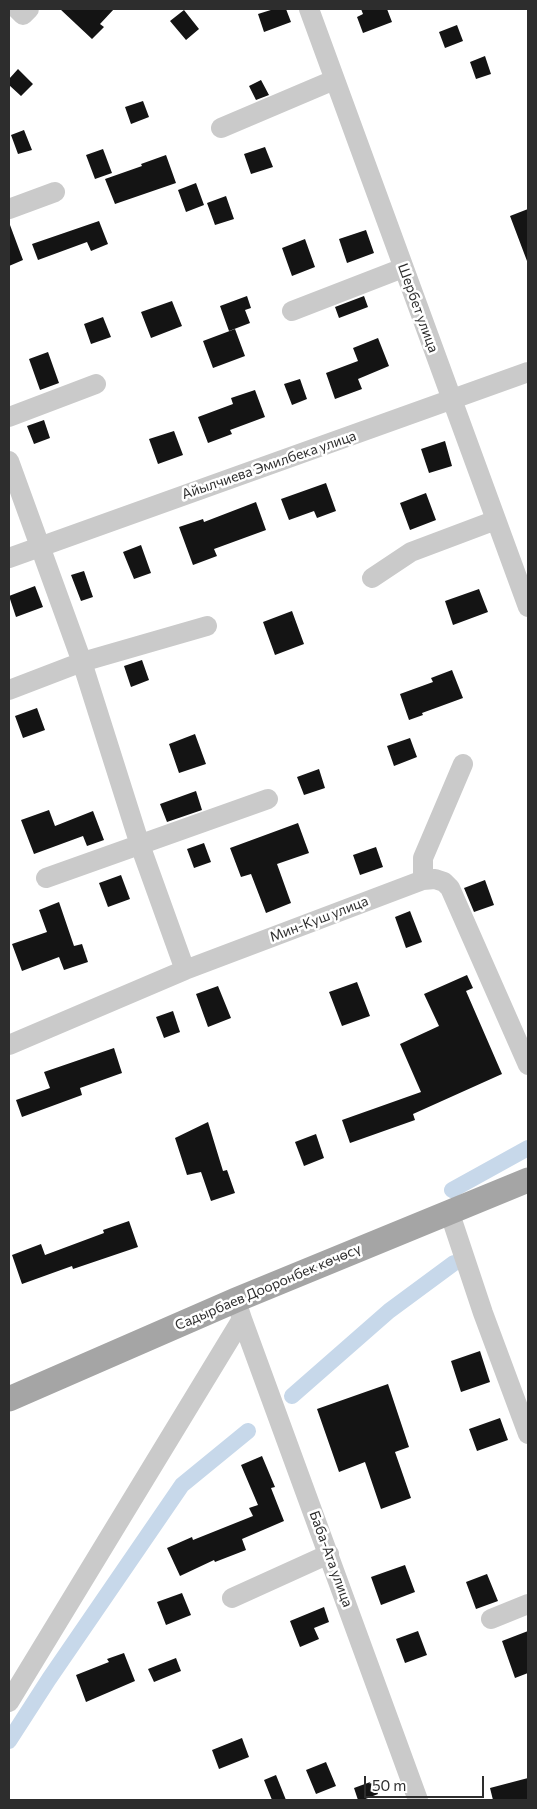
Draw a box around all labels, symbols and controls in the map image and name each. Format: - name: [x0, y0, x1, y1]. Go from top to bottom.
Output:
- street label: Шербет улица: [394, 261, 442, 355]
- street label: Айылчиева Эмилбека улица: [180, 427, 358, 503]
- street label: Мин-Куш улица: [267, 893, 371, 945]
- street label: Садырбаев Дооронбек көчөсү: [173, 1240, 363, 1334]
- street label: Баба-Ата улица: [306, 1509, 356, 1609]
- scale bar: [367, 1766, 487, 1798]
- text: 50 m: [372, 1776, 406, 1794]

